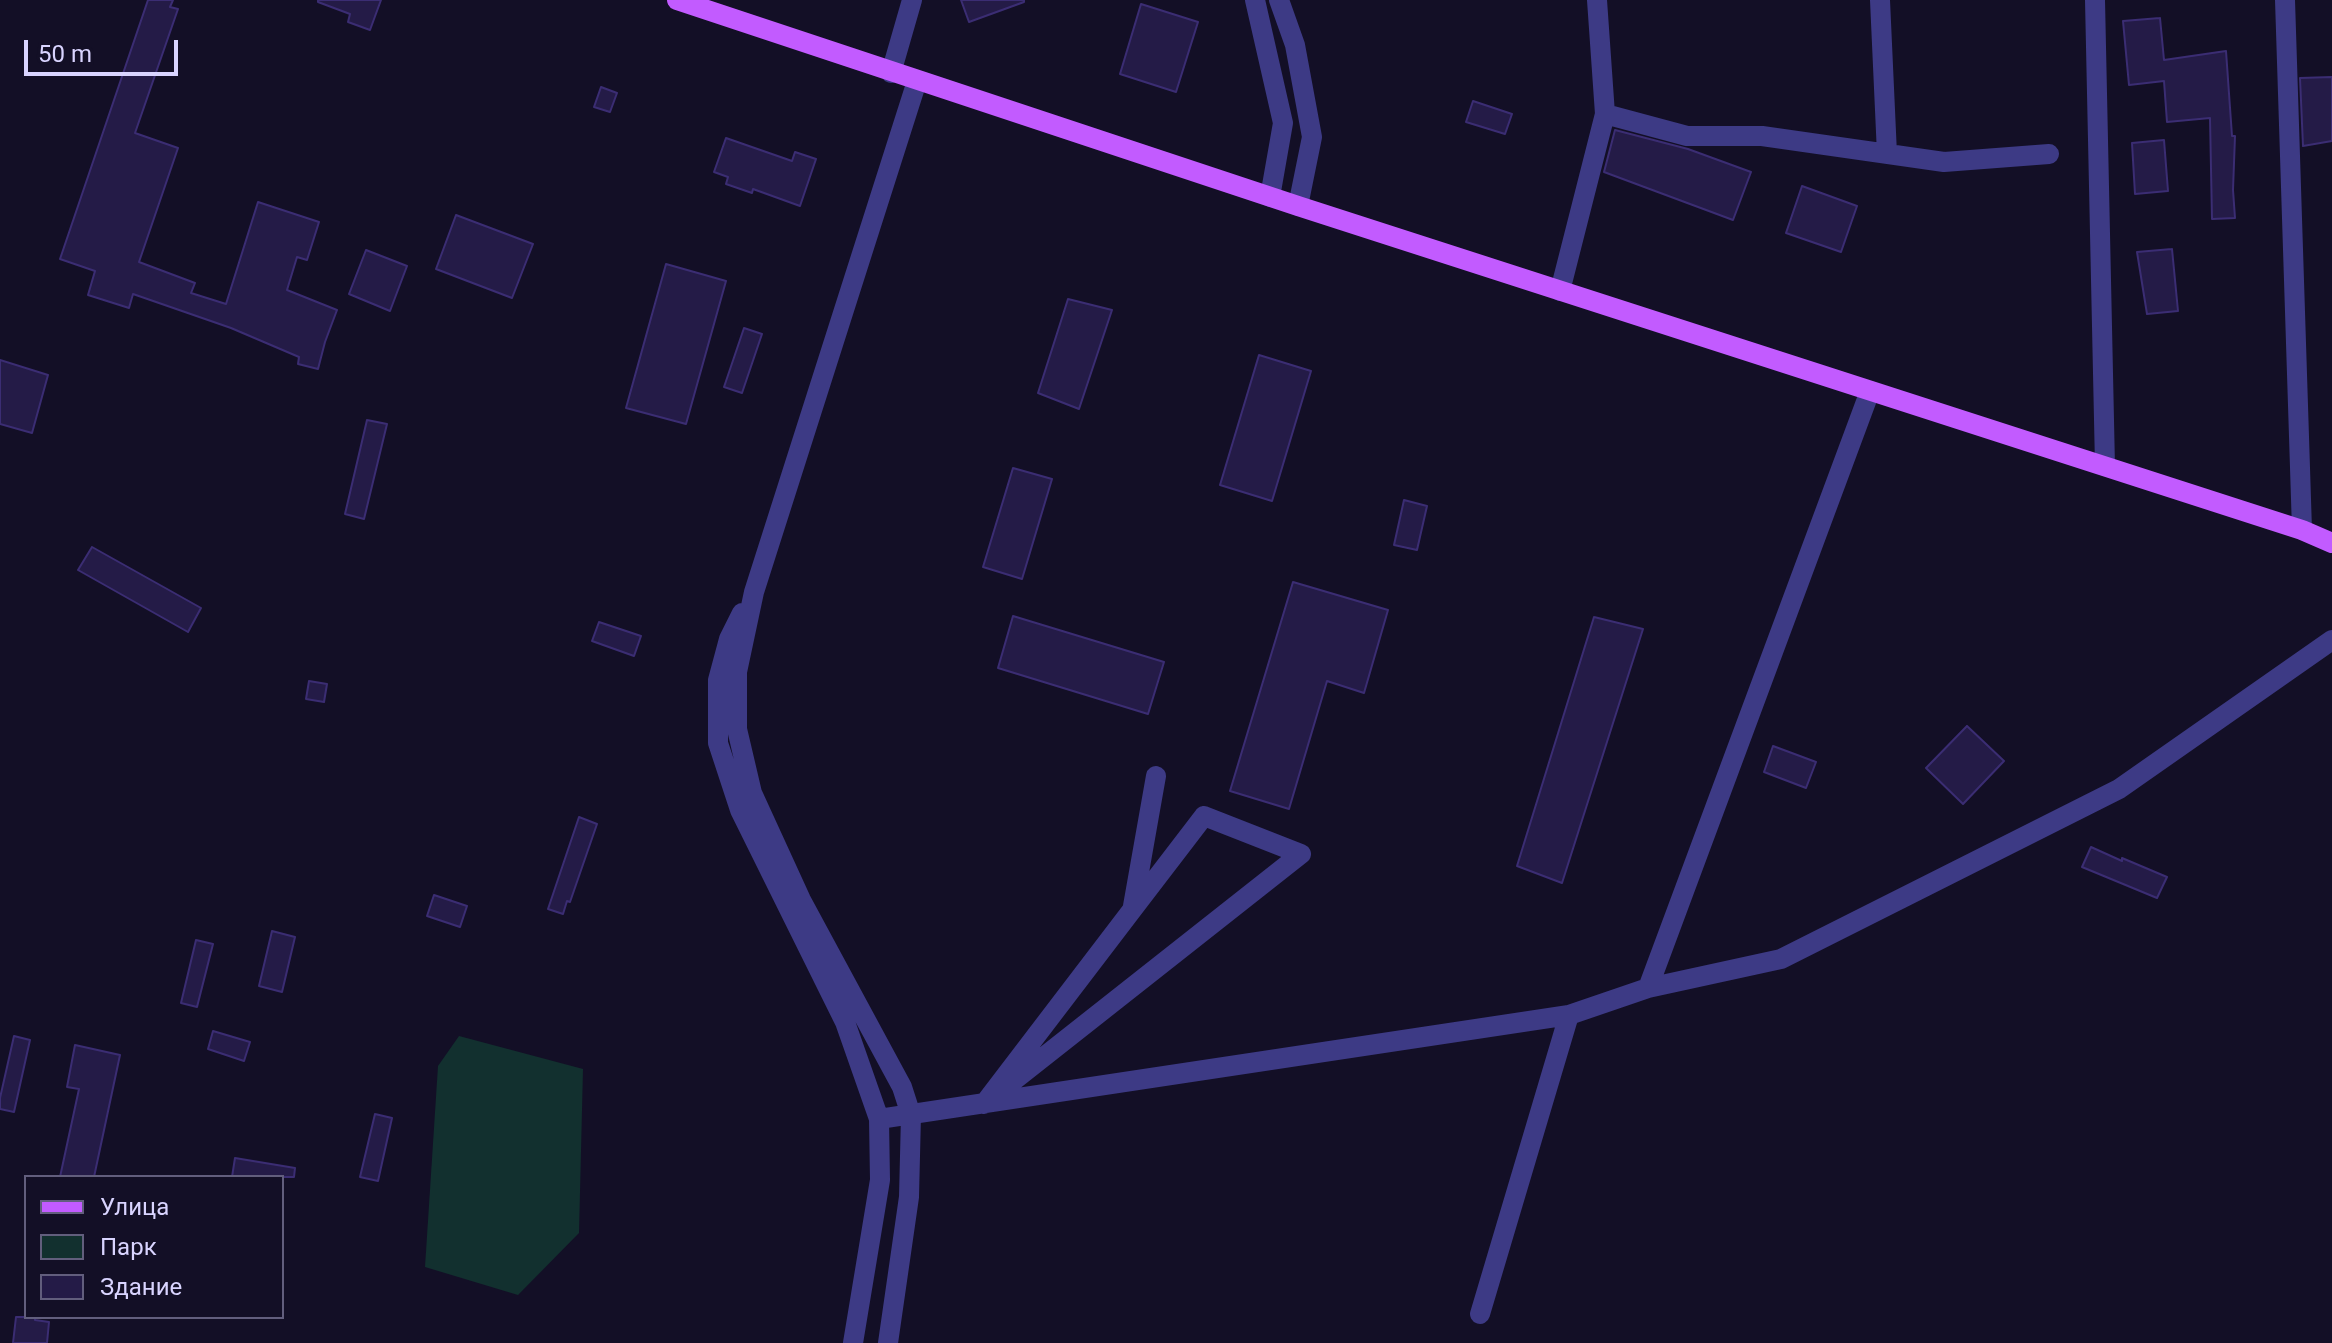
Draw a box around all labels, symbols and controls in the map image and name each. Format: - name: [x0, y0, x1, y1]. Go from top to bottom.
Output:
- scale bar: [28, 24, 182, 74]
- text: 50 m: [38, 40, 92, 68]
- legend: [24, 1175, 284, 1319]
- text: Улица: [100, 1193, 169, 1221]
- text: Парк: [100, 1233, 157, 1261]
- text: Здание: [100, 1273, 182, 1301]

